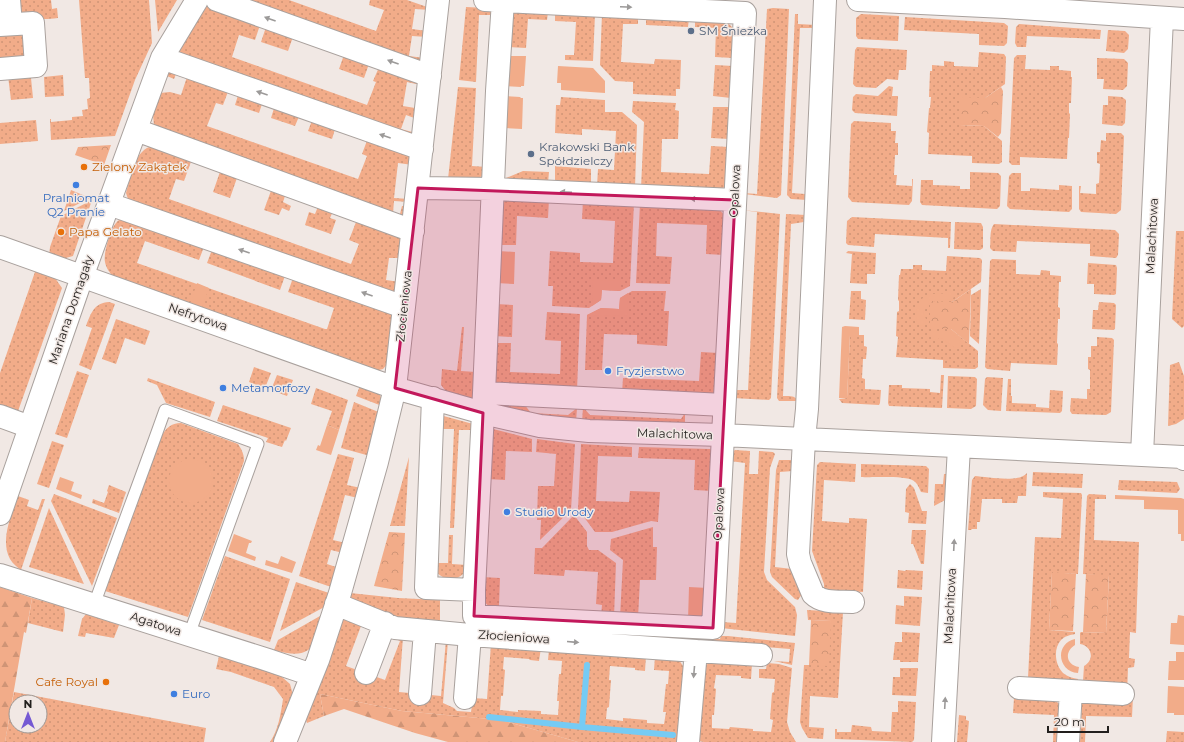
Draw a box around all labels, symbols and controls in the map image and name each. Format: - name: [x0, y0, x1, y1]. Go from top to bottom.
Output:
- one-way arrow: [620, 4, 632, 11]
- one-way arrow: [264, 16, 276, 22]
- place label: SM Śnieżka: [699, 23, 767, 38]
- marker: SM Śnieżka: [686, 26, 696, 36]
- one-way arrow: [387, 59, 399, 65]
- one-way arrow: [256, 90, 268, 96]
- one-way arrow: [379, 133, 391, 139]
- place label: Krakowski Bank Spółdzielczy: [539, 139, 635, 168]
- marker: Krakowski Bank Spółdzielczy: [526, 149, 536, 159]
- place label: Zielony Zakątek: [92, 159, 187, 174]
- marker: Zielony Zakątek: [79, 162, 89, 172]
- street label: Opalowa: [726, 164, 743, 218]
- marker: Pralniomat Q2 Pranie: [71, 180, 81, 190]
- one-way arrow: [560, 189, 572, 196]
- place label: Pralniomat Q2 Pranie: [43, 190, 109, 219]
- one-way arrow: [690, 195, 702, 202]
- street label: Malachitowa: [1142, 198, 1161, 274]
- place label: Papa Gelato: [69, 224, 142, 239]
- marker: Papa Gelato: [56, 227, 66, 237]
- one-way arrow: [238, 248, 250, 254]
- street label: Mariana Domagały: [45, 253, 96, 366]
- street label: Złocieniowa: [392, 269, 415, 342]
- one-way arrow: [360, 291, 372, 297]
- street label: Nefrytowa: [167, 299, 230, 334]
- place label: Fryzjerstwo: [616, 363, 685, 378]
- marker: Fryzjerstwo: [603, 366, 613, 376]
- place label: Metamorfozy: [231, 380, 311, 395]
- marker: Metamorfozy: [218, 383, 228, 393]
- street label: Malachitowa: [637, 425, 713, 442]
- street label: Opalowa: [710, 487, 727, 541]
- place label: Studio Urody: [515, 504, 594, 519]
- marker: Studio Urody: [502, 507, 512, 517]
- one-way arrow: [950, 539, 957, 551]
- street label: Malachitowa: [940, 568, 959, 644]
- street label: Agatowa: [129, 608, 184, 639]
- street label: Złocieniowa: [478, 627, 550, 646]
- one-way arrow: [567, 638, 579, 645]
- one-way arrow: [690, 666, 697, 678]
- place label: Cafe Royal: [36, 674, 98, 689]
- marker: Cafe Royal: [101, 677, 111, 687]
- place label: Euro: [182, 686, 210, 701]
- marker: Euro: [169, 689, 179, 699]
- north arrow: [8, 694, 48, 734]
- text: N: [24, 697, 32, 711]
- one-way arrow: [941, 697, 948, 709]
- scale bar: [1048, 708, 1108, 734]
- text: 20 m: [1054, 714, 1085, 729]

